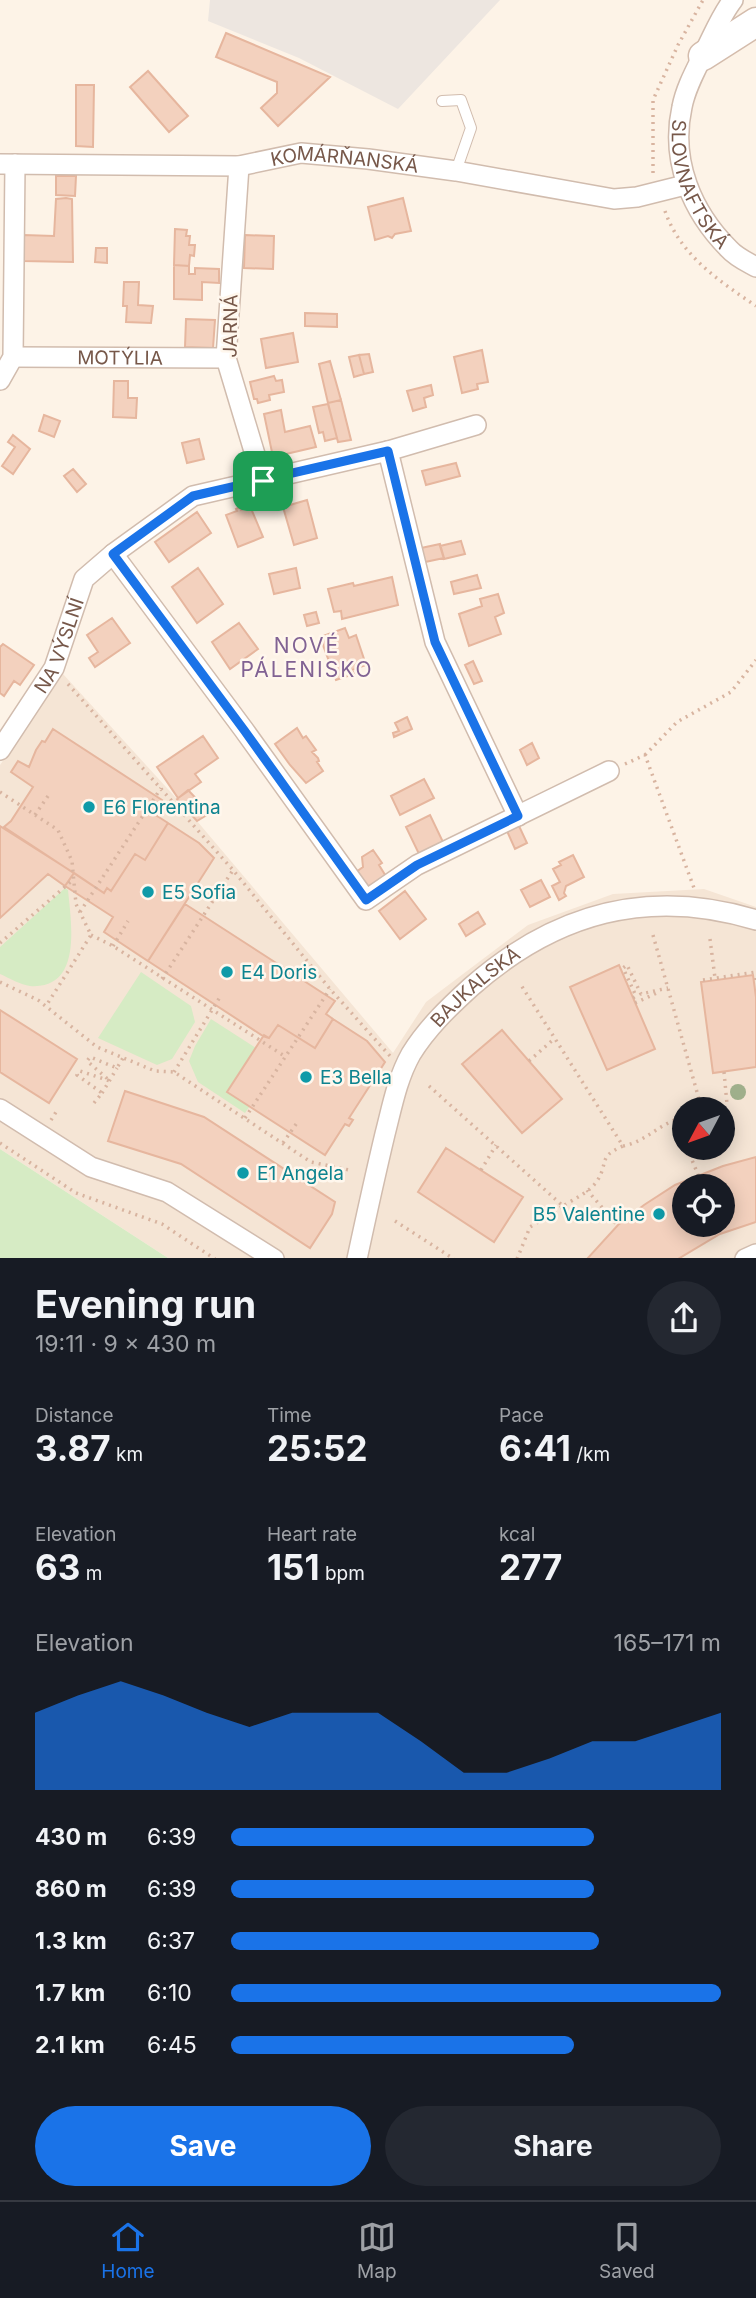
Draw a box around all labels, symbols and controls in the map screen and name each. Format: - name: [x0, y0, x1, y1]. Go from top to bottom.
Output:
- street label: SLOVNAFTSKÁ: [667, 119, 734, 254]
- street label: KOMÁRŇANSKÁ: [269, 142, 420, 178]
- street label: JARNÁ: [217, 294, 243, 358]
- street label: MOTÝLIA: [77, 346, 163, 370]
- pin: [233, 451, 293, 511]
- icon: arrive: [244, 462, 282, 500]
- street label: NA VÝSLNÍ: [30, 595, 89, 698]
- district label: NOVÉ PÁLENISKO: [240, 632, 374, 682]
- place label: E6 Florentina: [103, 796, 221, 819]
- marker: E6 Florentina: [81, 799, 97, 815]
- place label: E5 Sofia: [162, 881, 236, 904]
- marker: E5 Sofia: [140, 884, 156, 900]
- street label: BAJKALSKÁ: [426, 941, 524, 1032]
- place label: E4 Doris: [241, 961, 317, 984]
- marker: E4 Doris: [219, 964, 235, 980]
- place label: E3 Bella: [320, 1066, 392, 1089]
- marker: E3 Bella: [298, 1069, 314, 1085]
- north arrow: [672, 1097, 735, 1160]
- map controls: [672, 1097, 735, 1237]
- place label: E1 Angela: [257, 1162, 344, 1185]
- marker: E1 Angela: [235, 1165, 251, 1181]
- button: locate: [672, 1174, 735, 1237]
- place label: B5 Valentine: [533, 1203, 645, 1226]
- marker: B5 Valentine: [651, 1206, 667, 1222]
- text: Evening run: [35, 1281, 256, 1327]
- button: share: [647, 1281, 721, 1355]
- text: 19:11 · 9 × 430 m: [35, 1330, 216, 1358]
- text: Distance: [35, 1404, 113, 1427]
- text: Time: [267, 1404, 312, 1427]
- text: Pace: [499, 1404, 544, 1427]
- text: 3.87: [35, 1427, 111, 1469]
- text: 25:52: [267, 1427, 368, 1469]
- text: 6:41: [499, 1427, 571, 1469]
- text: km: [111, 1443, 143, 1466]
- text: /km: [571, 1443, 610, 1466]
- text: Elevation: [35, 1523, 116, 1546]
- text: Heart rate: [267, 1523, 357, 1546]
- text: kcal: [499, 1523, 535, 1546]
- text: 63: [35, 1546, 80, 1588]
- text: 151: [267, 1546, 320, 1588]
- text: 277: [499, 1546, 562, 1588]
- text: m: [80, 1562, 102, 1585]
- text: bpm: [320, 1562, 365, 1585]
- text: Elevation: [35, 1629, 134, 1657]
- text: 165–171 m: [614, 1629, 721, 1657]
- text: 430 m: [35, 1823, 107, 1851]
- text: 6:39: [147, 1823, 196, 1851]
- text: 860 m: [35, 1875, 107, 1903]
- text: 6:39: [147, 1875, 196, 1903]
- text: 1.3 km: [35, 1927, 107, 1955]
- text: 6:37: [147, 1927, 195, 1955]
- text: 1.7 km: [35, 1979, 105, 2007]
- text: 6:10: [147, 1979, 192, 2007]
- text: 2.1 km: [35, 2031, 105, 2059]
- text: 6:45: [147, 2031, 197, 2059]
- button: Save: [35, 2106, 371, 2186]
- button: Share: [385, 2106, 721, 2186]
- tab: Home: [101, 2218, 155, 2283]
- tab: Map: [357, 2218, 397, 2283]
- tab: Saved: [599, 2218, 655, 2283]

